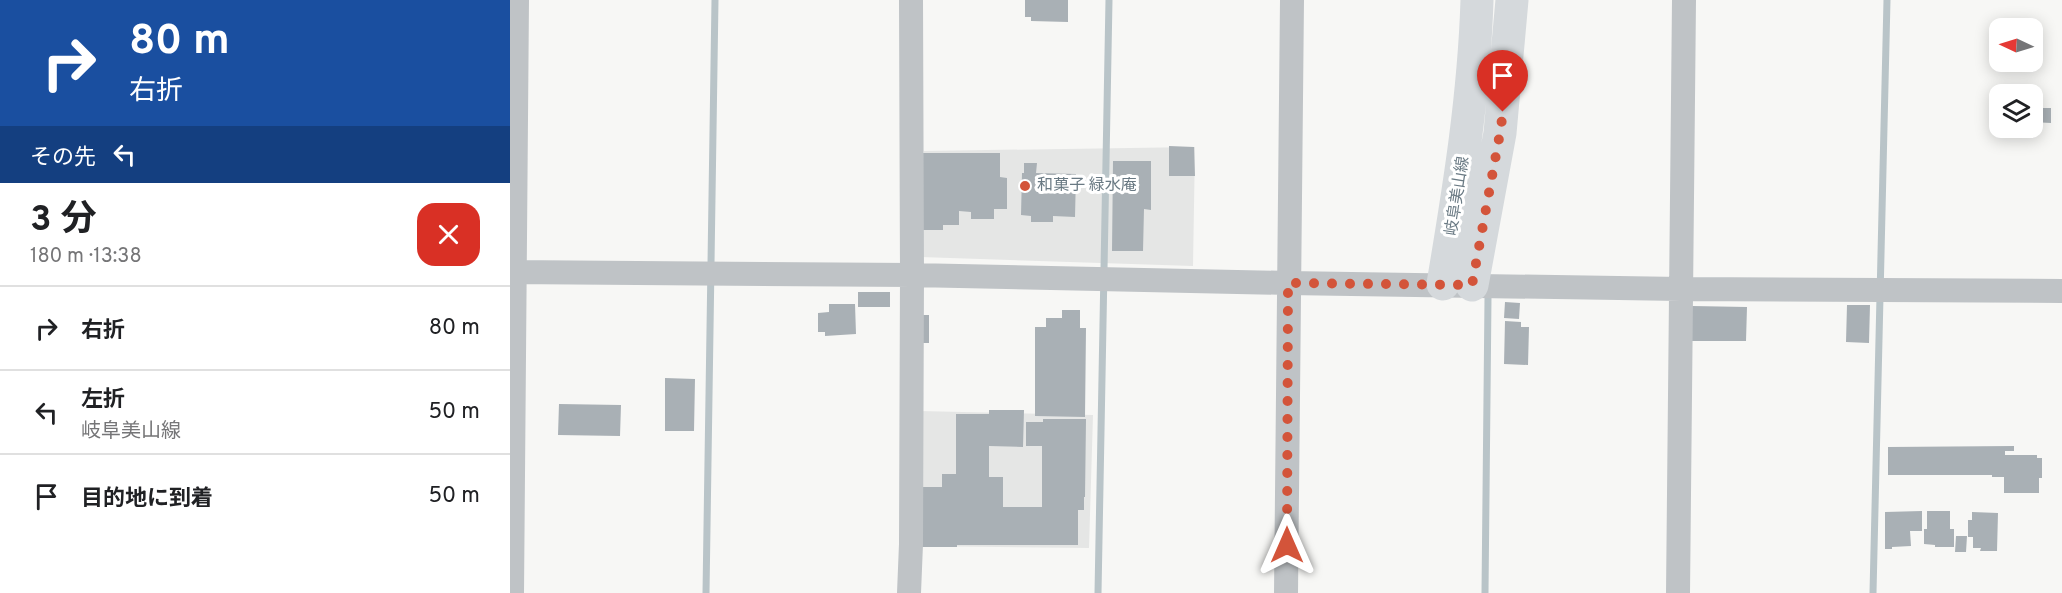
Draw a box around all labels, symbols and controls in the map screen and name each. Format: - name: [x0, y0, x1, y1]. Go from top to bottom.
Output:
- text: 80 m: [129, 16, 230, 69]
- north arrow: [1989, 18, 2043, 72]
- map controls: [1989, 18, 2043, 138]
- icon: right: [30, 24, 108, 102]
- pin: [1477, 50, 1528, 112]
- icon: arrive: [1486, 59, 1519, 92]
- text: 右折: [129, 75, 183, 109]
- button: layers: [1989, 84, 2043, 138]
- icon: left: [108, 138, 141, 171]
- text: その先: [30, 145, 96, 172]
- street label: 岐阜美山線: [1442, 155, 1474, 237]
- place label: 和菓子 緑水庵: [1037, 176, 1137, 196]
- marker: 和菓子 緑水庵: [1018, 179, 1032, 193]
- text: 3 分: [30, 198, 97, 244]
- button: close: [417, 203, 480, 266]
- text: 180 m · 13:38: [30, 244, 142, 270]
- icon: right: [30, 312, 63, 345]
- text: 80 m: [429, 315, 480, 342]
- text: 右折: [81, 318, 125, 345]
- text: 左折: [81, 387, 125, 414]
- icon: left: [30, 396, 63, 429]
- text: 50 m: [428, 399, 480, 426]
- text: 岐阜美山線: [81, 419, 181, 445]
- icon: arrive: [30, 480, 63, 513]
- text: 50 m: [428, 483, 480, 510]
- text: 目的地に到着: [81, 486, 213, 513]
- position arrow: [1255, 513, 1319, 577]

